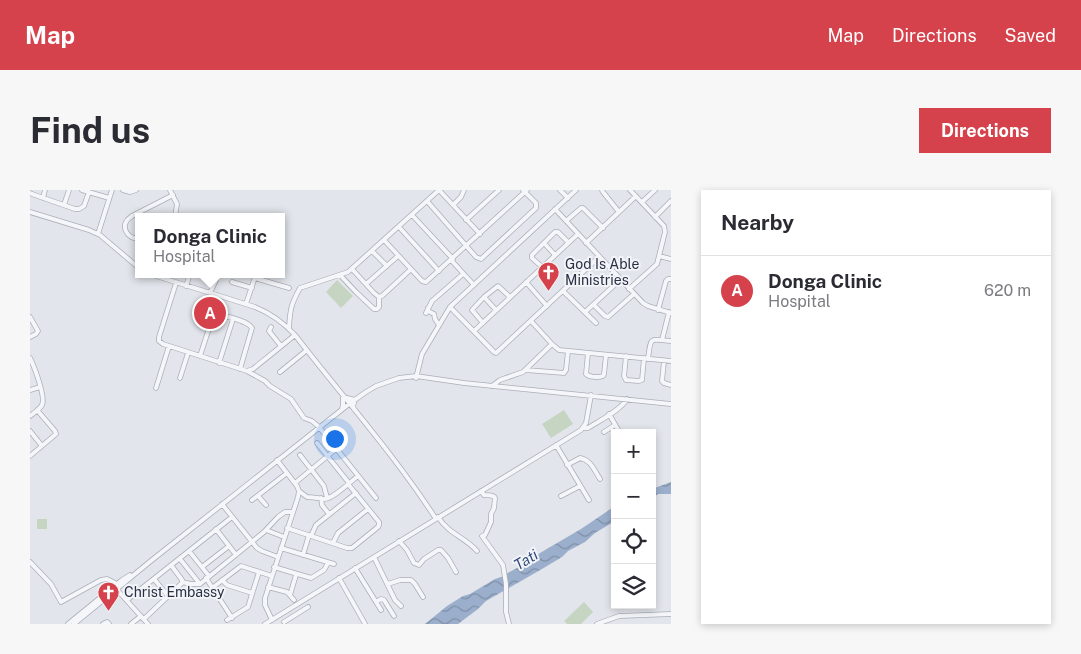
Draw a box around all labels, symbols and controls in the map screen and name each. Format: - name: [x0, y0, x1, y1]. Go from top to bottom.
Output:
- text: Map: [25, 21, 75, 49]
- text: Map: [827, 25, 864, 46]
- text: Directions: [892, 25, 977, 46]
- text: Saved: [1005, 25, 1056, 46]
- button: Directions: [919, 108, 1051, 153]
- text: Find us: [30, 110, 150, 151]
- text: Nearby: [721, 210, 794, 235]
- popup: [135, 213, 285, 278]
- text: Donga Clinic: [153, 225, 267, 247]
- text: Hospital: [153, 247, 215, 266]
- place label: God Is Able Ministries: [565, 256, 640, 288]
- church icon: God Is Able Ministries: [537, 260, 561, 291]
- text: Donga Clinic: [768, 270, 882, 292]
- text: A: [731, 281, 743, 300]
- text: 620 m: [984, 281, 1031, 300]
- text: Hospital: [768, 292, 831, 311]
- pin: A: [194, 294, 226, 332]
- your location: [322, 426, 348, 452]
- map controls: [611, 429, 656, 609]
- button: +: [611, 429, 656, 474]
- button: −: [611, 474, 656, 519]
- button: locate: [611, 519, 656, 564]
- water label: Tati: [511, 546, 541, 573]
- button: layers: [611, 564, 656, 609]
- church icon: Christ Embassy: [96, 580, 120, 611]
- place label: Christ Embassy: [124, 584, 225, 600]

